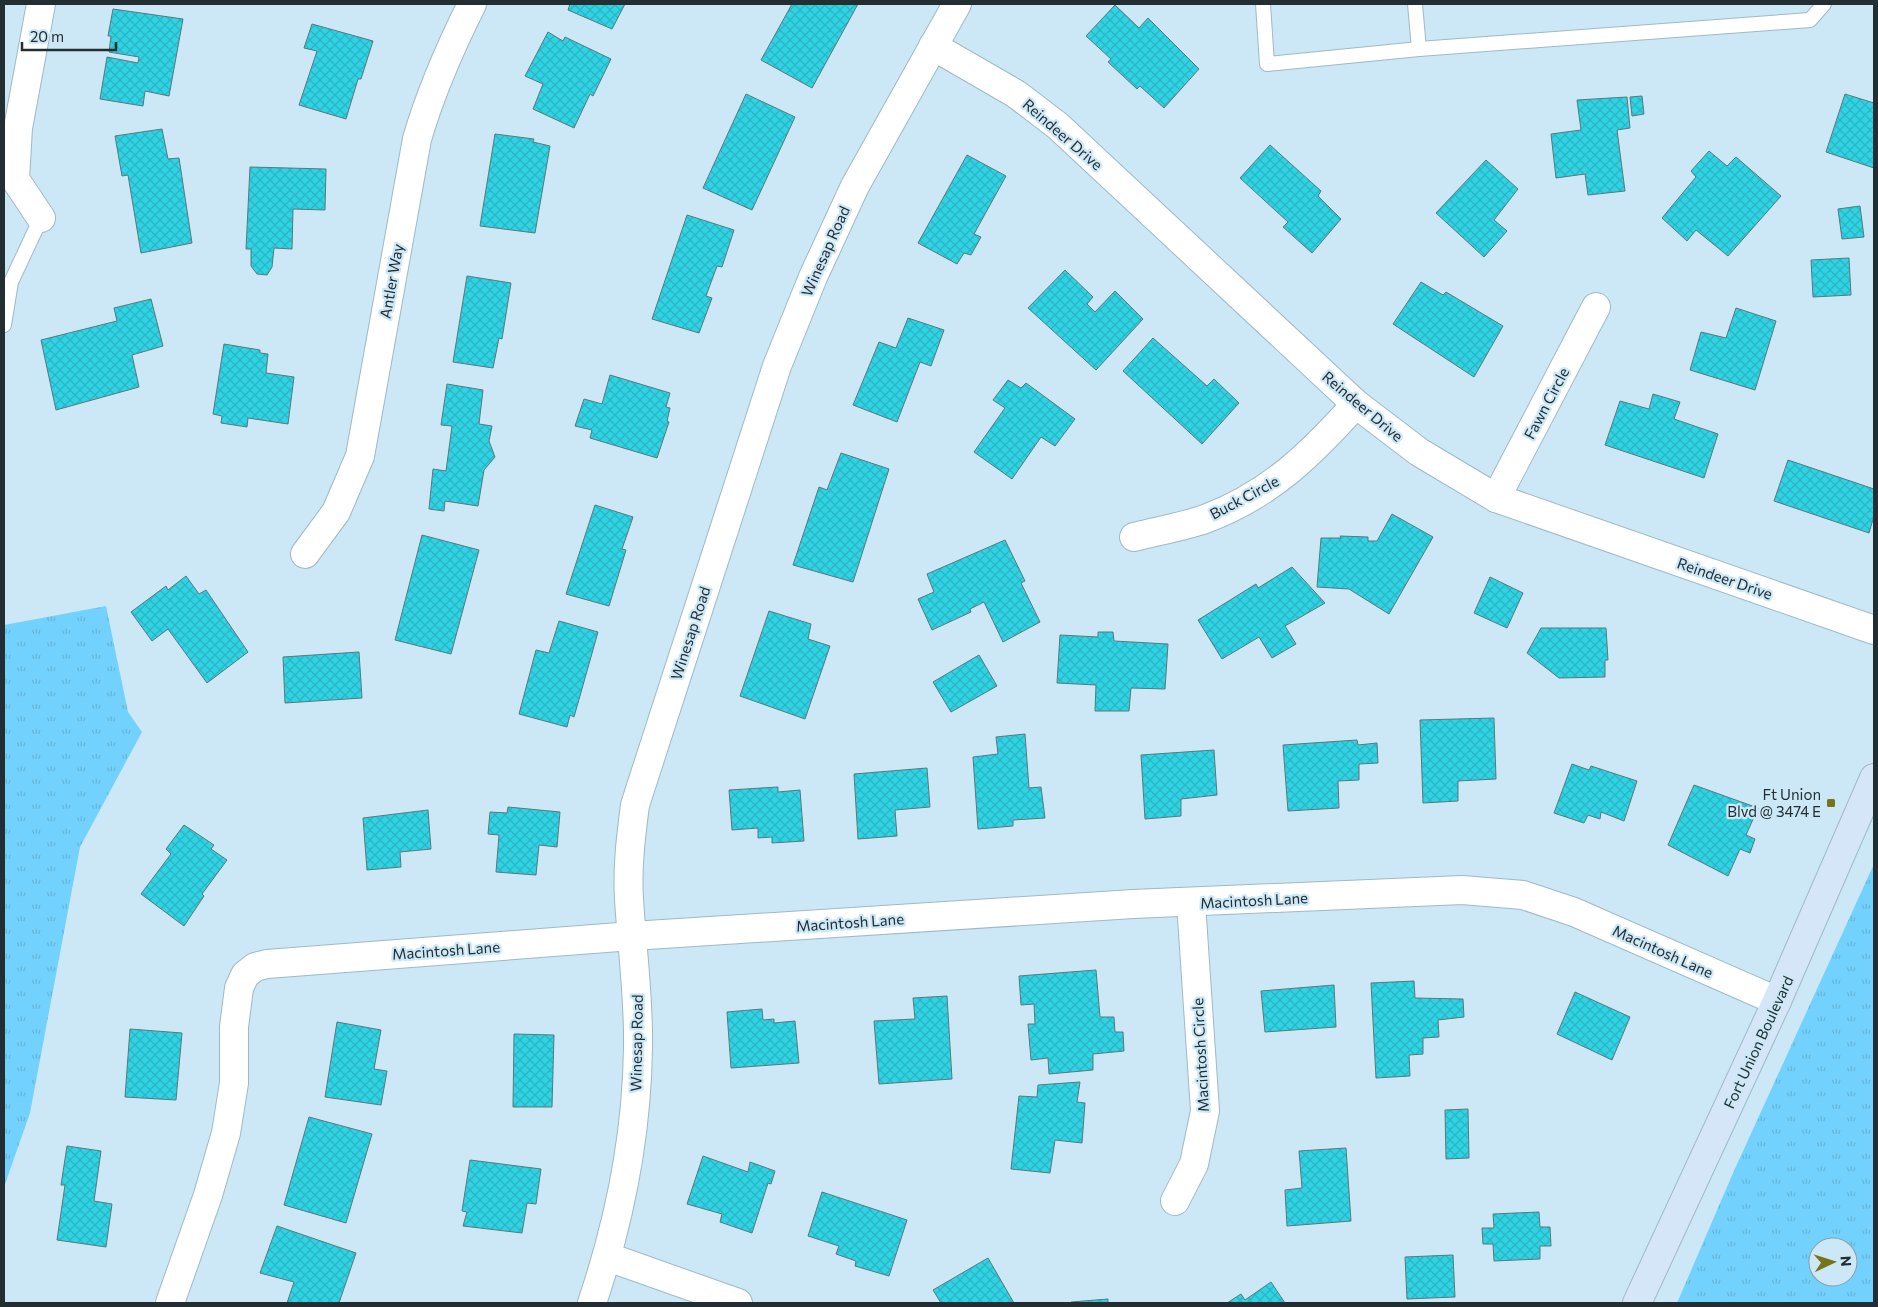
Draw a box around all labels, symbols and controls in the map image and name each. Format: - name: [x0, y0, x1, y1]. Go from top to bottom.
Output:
- scale bar: [22, 20, 116, 52]
- text: 20 m: [30, 27, 64, 45]
- street label: Reindeer Drive: [1020, 95, 1107, 173]
- street label: Winesap Road: [797, 203, 853, 299]
- street label: Antler Way: [376, 242, 406, 320]
- street label: Fawn Circle: [1520, 364, 1572, 442]
- street label: Reindeer Drive: [1319, 367, 1407, 445]
- street label: Buck Circle: [1206, 471, 1282, 523]
- street label: Reindeer Drive: [1675, 553, 1775, 603]
- street label: Winesap Road: [666, 584, 714, 682]
- place label: Ft Union Blvd @ 3474 E: [1727, 785, 1821, 820]
- marker: Ft Union Blvd @ 3474 E: [1825, 797, 1837, 809]
- street label: Macintosh Lane: [1200, 888, 1308, 912]
- street label: Macintosh Lane: [795, 909, 905, 935]
- street label: Macintosh Lane: [1610, 921, 1716, 981]
- street label: Macintosh Lane: [391, 937, 501, 963]
- street label: Fort Union Boulevard: [1719, 973, 1797, 1111]
- street label: Winesap Road: [626, 994, 646, 1092]
- street label: Macintosh Circle: [1188, 997, 1212, 1112]
- north arrow: [1808, 1237, 1858, 1287]
- text: N: [1838, 1255, 1855, 1267]

